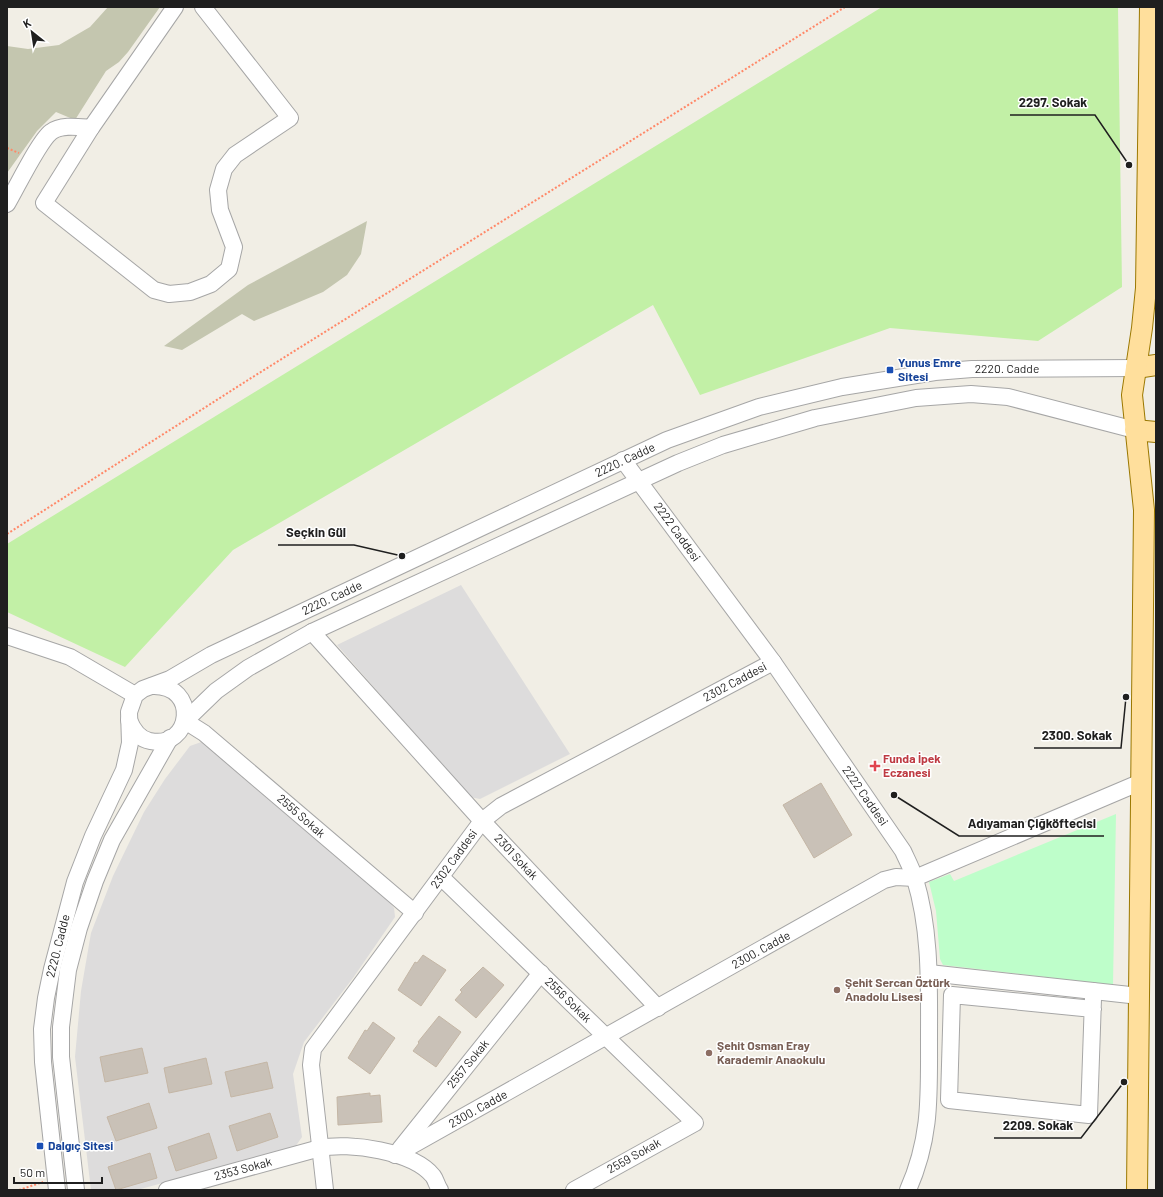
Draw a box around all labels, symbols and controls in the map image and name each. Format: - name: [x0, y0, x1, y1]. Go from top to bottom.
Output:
- north arrow: [12, 12, 52, 52]
- text: K: [21, 16, 33, 30]
- callout: 2297. Sokak: [1010, 90, 1095, 115]
- text: 2297. Sokak: [1019, 94, 1087, 110]
- place label: Yunus Emre Sitesi: [898, 355, 961, 383]
- street label: 2220. Cadde: [975, 361, 1039, 375]
- marker: Yunus Emre Sitesi: [885, 365, 895, 375]
- street label: 2220. Cadde: [592, 439, 657, 479]
- street label: 2222 Caddesi: [652, 499, 704, 564]
- callout: Seçkin Gül: [278, 520, 354, 545]
- text: Seçkin Gül: [286, 524, 346, 540]
- street label: 2220. Cadde: [299, 577, 364, 617]
- street label: 2302 Caddesi: [700, 659, 769, 704]
- callout: 2300. Sokak: [1034, 723, 1121, 748]
- text: 2300. Sokak: [1042, 727, 1112, 743]
- place label: Funda İpek Eczanesi: [883, 751, 941, 779]
- marker: Funda İpek Eczanesi: [870, 761, 880, 771]
- street label: 2222 Caddesi: [840, 763, 892, 828]
- street label: 2555 Sokak: [275, 791, 328, 840]
- callout: Adıyaman Çiğköftecisi: [959, 811, 1104, 836]
- text: Adıyaman Çiğköftecisi: [968, 815, 1096, 831]
- street label: 2302 Caddesi: [427, 826, 479, 891]
- street label: 2301 Sokak: [492, 831, 541, 882]
- street label: 2220. Cadde: [42, 913, 72, 979]
- street label: 2300. Cadde: [729, 927, 792, 971]
- street label: 2556 Sokak: [543, 974, 595, 1025]
- place label: Şehit Sercan Öztürk Anadolu Lisesi: [845, 975, 951, 1003]
- marker: Şehit Sercan Öztürk Anadolu Lisesi: [832, 985, 842, 995]
- street label: 2557 Sokak: [443, 1036, 491, 1090]
- place label: Şehit Osman Eray Karademir Anaokulu: [717, 1038, 825, 1066]
- marker: Şehit Osman Eray Karademir Anaokulu: [704, 1048, 714, 1058]
- street label: 2300. Cadde: [446, 1086, 509, 1130]
- callout: 2209. Sokak: [994, 1113, 1081, 1138]
- text: 2209. Sokak: [1003, 1117, 1073, 1133]
- street label: 2559 Sokak: [604, 1135, 663, 1176]
- place label: Dalgıç Sitesi: [48, 1138, 113, 1152]
- marker: Dalgıç Sitesi: [35, 1141, 45, 1151]
- street label: 2353 Sokak: [212, 1154, 273, 1182]
- scale bar: [14, 1159, 102, 1185]
- text: 50 m: [20, 1165, 45, 1179]

